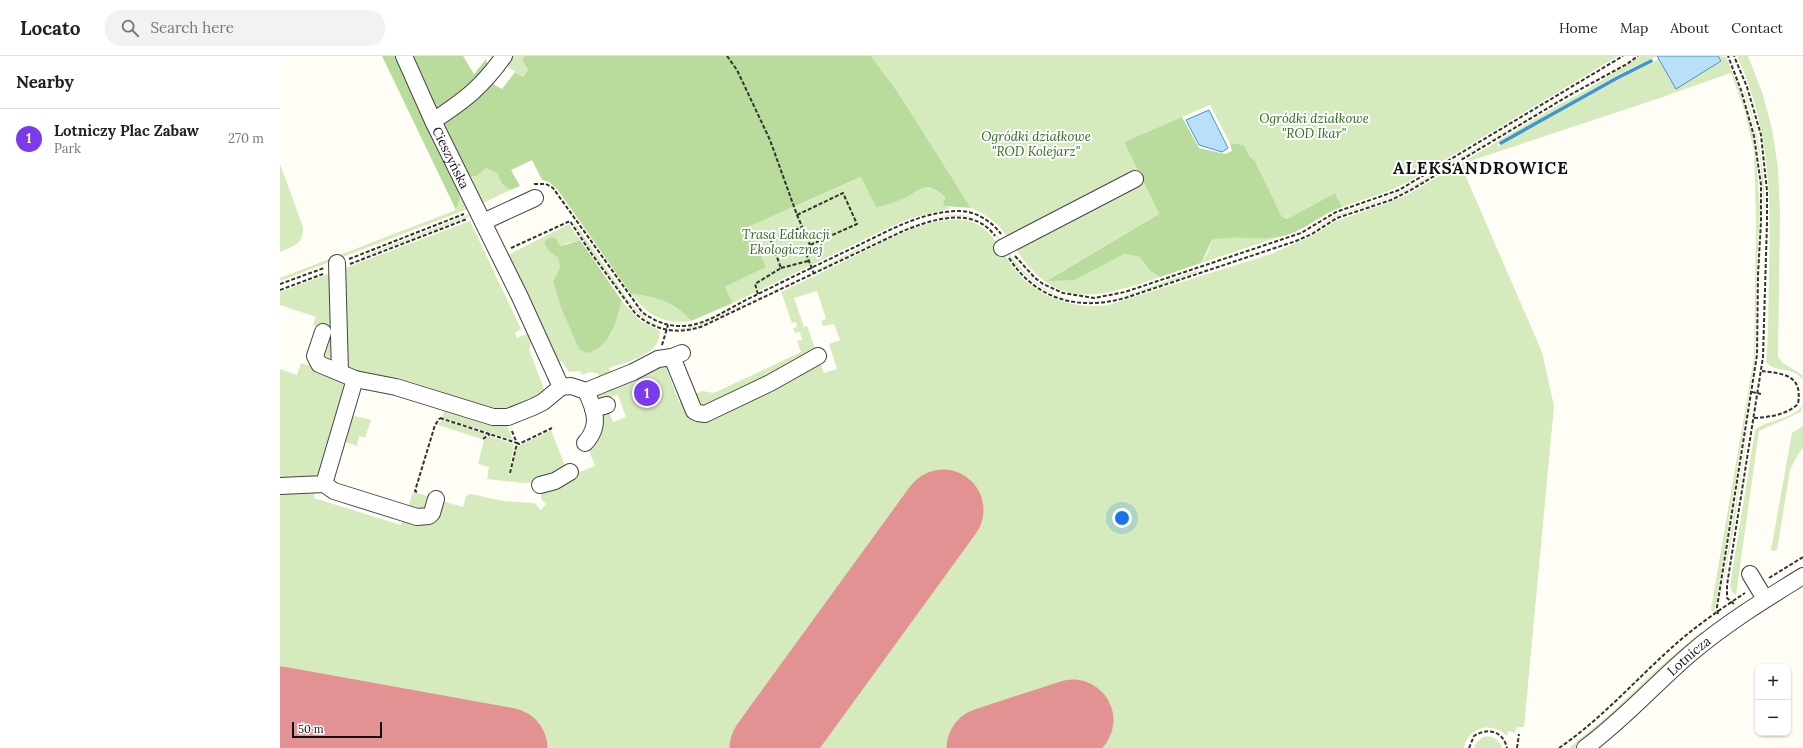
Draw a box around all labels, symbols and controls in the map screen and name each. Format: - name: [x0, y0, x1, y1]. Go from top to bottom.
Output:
- search box: [105, 10, 385, 46]
- text: Locato: [20, 16, 81, 40]
- icon: search: [119, 17, 141, 39]
- text: Search here: [151, 18, 234, 37]
- text: Home: [1559, 19, 1598, 37]
- text: Map: [1620, 19, 1648, 37]
- text: About: [1670, 19, 1709, 37]
- text: Contact: [1731, 19, 1783, 37]
- text: Nearby: [16, 71, 74, 93]
- park label: Ogródki działkowe "ROD Ikar": [1259, 110, 1369, 142]
- text: Lotniczy Plac Zabaw: [54, 121, 199, 140]
- street label: Cieszyńska: [428, 124, 473, 192]
- park label: Ogródki działkowe "ROD Kolejarz": [981, 128, 1091, 160]
- text: 1: [26, 130, 32, 147]
- text: 270 m: [228, 130, 264, 147]
- text: Park: [54, 140, 81, 157]
- district label: ALEKSANDROWICE: [1393, 157, 1569, 179]
- park label: Trasa Edukacji Ekologicznej: [742, 226, 831, 258]
- pin: 1: [634, 378, 660, 408]
- your location: [1112, 508, 1132, 528]
- street label: Lotnicza: [1664, 632, 1714, 679]
- map controls: [1755, 664, 1791, 736]
- button: +: [1755, 664, 1791, 700]
- button: −: [1755, 700, 1791, 736]
- scale bar: [292, 720, 382, 739]
- text: 50 m: [298, 722, 324, 736]

